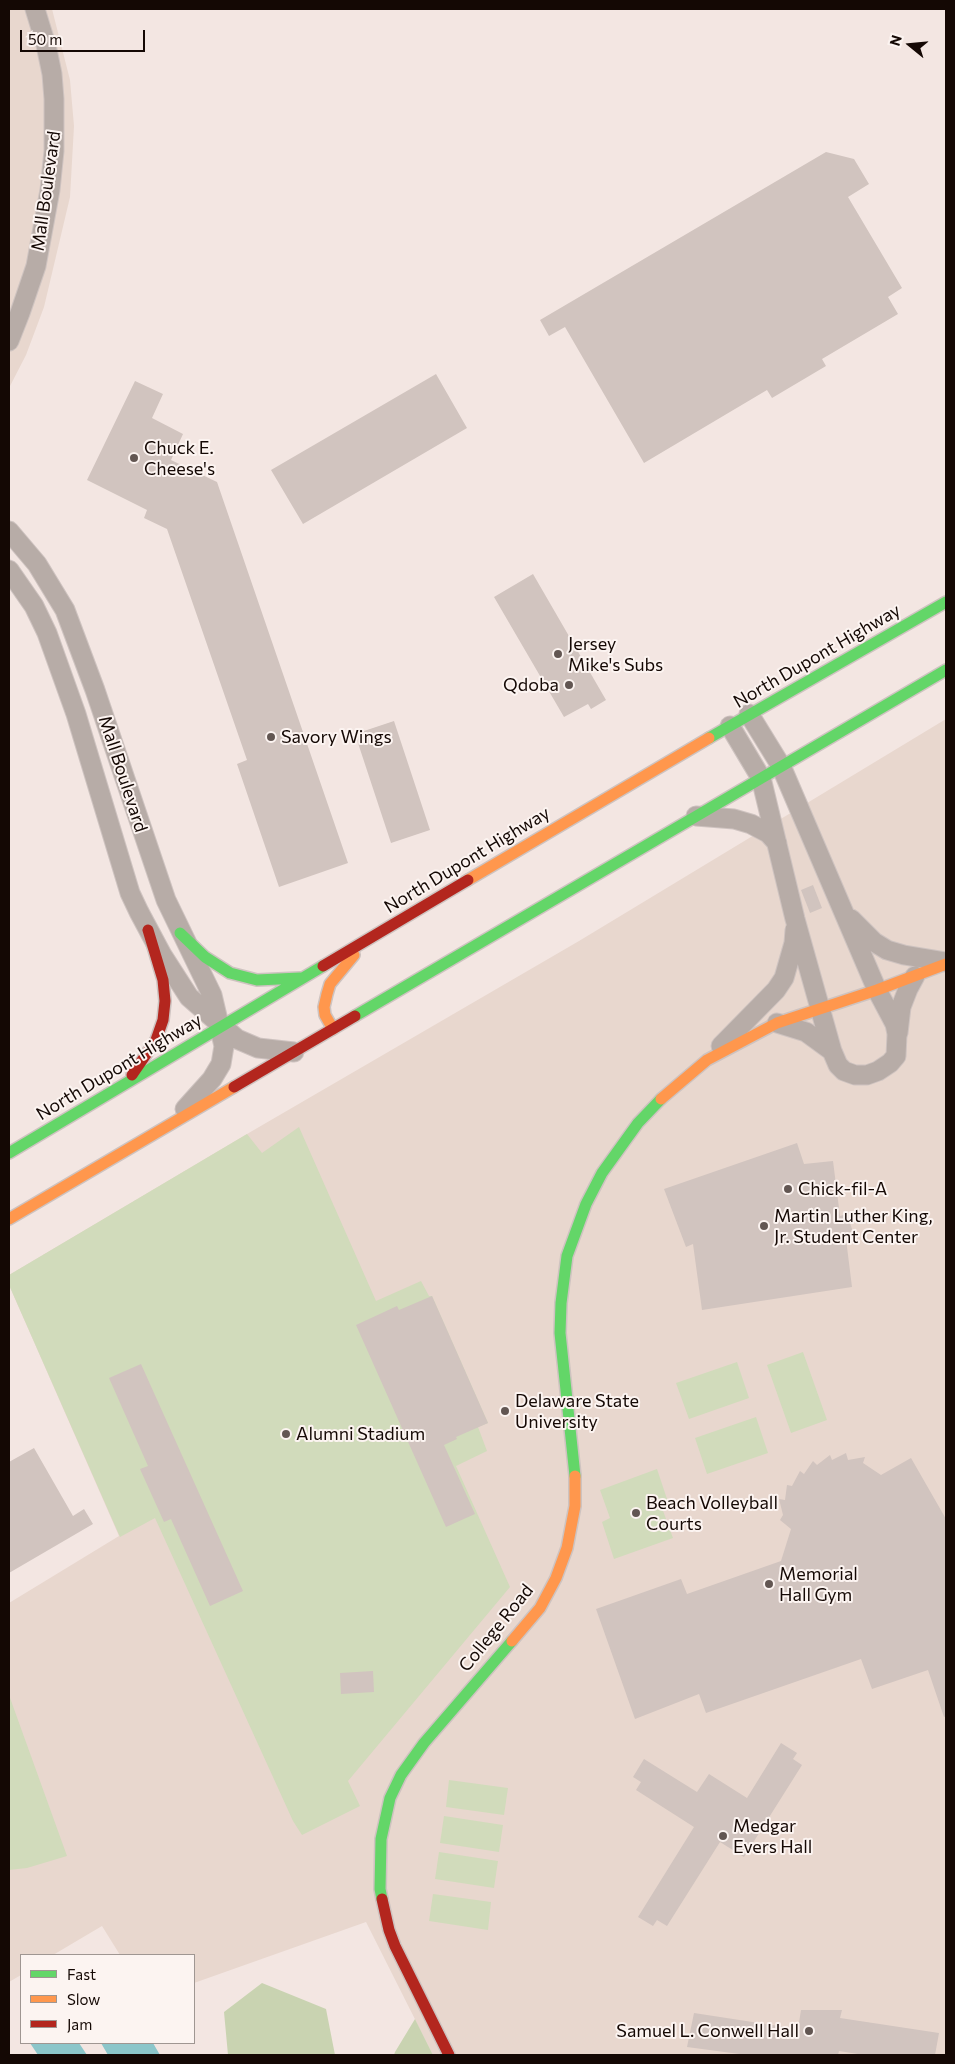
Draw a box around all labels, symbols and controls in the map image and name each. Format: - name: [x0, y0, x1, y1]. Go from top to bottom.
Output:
- scale bar: [22, 20, 148, 52]
- north arrow: [885, 20, 935, 70]
- text: 50 m: [28, 30, 62, 48]
- text: N: [886, 33, 905, 48]
- street label: Mall Boulevard: [27, 130, 65, 252]
- place label: Chuck E. Cheese's: [144, 437, 215, 479]
- marker: Chuck E. Cheese's: [128, 452, 140, 464]
- street label: North Dupont Highway: [730, 599, 904, 713]
- place label: Jersey Mike's Subs: [568, 633, 663, 676]
- marker: Jersey Mike's Subs: [552, 648, 564, 660]
- place label: Qdoba: [503, 674, 559, 696]
- marker: Qdoba: [563, 679, 575, 691]
- street label: Mall Boulevard: [94, 713, 152, 835]
- place label: Savory Wings: [281, 726, 392, 748]
- marker: Savory Wings: [265, 731, 277, 743]
- street label: North Dupont Highway: [380, 802, 554, 918]
- street label: North Dupont Highway: [32, 1009, 206, 1125]
- place label: Chick-fil-A: [798, 1178, 887, 1200]
- marker: Chick-fil-A: [782, 1183, 794, 1195]
- place label: Martin Luther King, Jr. Student Center: [774, 1205, 933, 1248]
- marker: Martin Luther King, Jr. Student Center: [758, 1220, 770, 1232]
- place label: Delaware State University: [515, 1390, 639, 1432]
- marker: Delaware State University: [499, 1405, 511, 1417]
- place label: Alumni Stadium: [296, 1423, 425, 1445]
- marker: Alumni Stadium: [280, 1428, 292, 1440]
- place label: Beach Volleyball Courts: [646, 1492, 778, 1535]
- marker: Beach Volleyball Courts: [630, 1507, 642, 1519]
- place label: Memorial Hall Gym: [779, 1563, 858, 1606]
- marker: Memorial Hall Gym: [763, 1578, 775, 1590]
- street label: College Road: [454, 1580, 538, 1676]
- place label: Medgar Evers Hall: [733, 1815, 812, 1858]
- marker: Medgar Evers Hall: [717, 1830, 729, 1842]
- legend: [20, 1954, 195, 2044]
- text: Fast: [67, 1965, 96, 1983]
- text: Slow: [67, 1990, 100, 2008]
- text: Jam: [67, 2015, 92, 2033]
- place label: Samuel L. Conwell Hall: [616, 2020, 799, 2042]
- marker: Samuel L. Conwell Hall: [803, 2025, 815, 2037]

